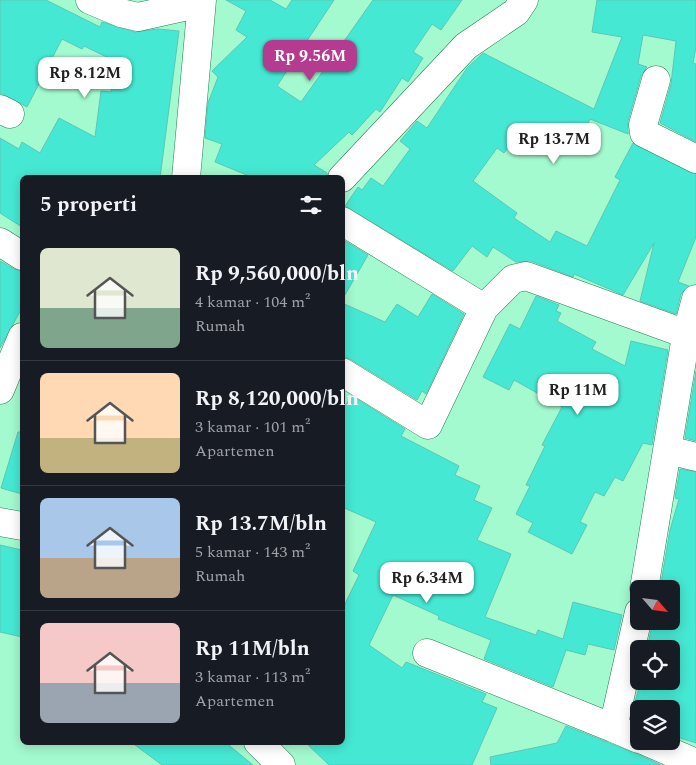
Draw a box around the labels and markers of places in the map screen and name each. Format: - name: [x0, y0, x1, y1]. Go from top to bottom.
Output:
- pin: Rp 9.56M: [258, 39, 362, 82]
- pin: Rp 8.12M: [33, 56, 137, 99]
- pin: Rp 13.7M: [502, 122, 606, 165]
- pin: Rp 11M: [537, 374, 619, 416]
- pin: Rp 6.34M: [375, 562, 479, 604]

